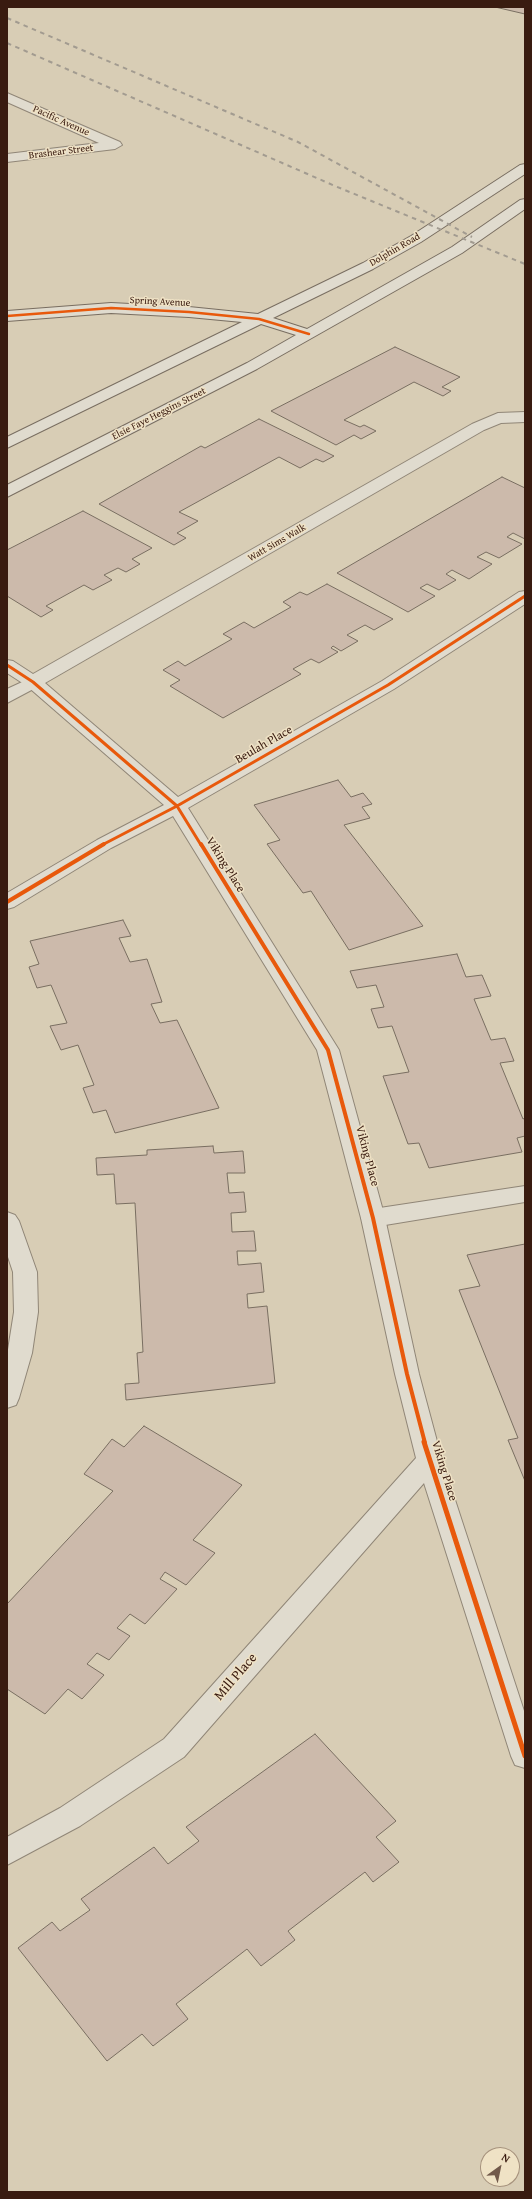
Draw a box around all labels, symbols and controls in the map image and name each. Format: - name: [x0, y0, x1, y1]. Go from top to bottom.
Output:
- street label: Pacific Avenue: [31, 103, 91, 139]
- street label: Brashear Street: [28, 142, 94, 162]
- street label: Dolphin Road: [368, 231, 422, 269]
- street label: Spring Avenue: [129, 294, 191, 310]
- street label: Elsie Faye Heggins Street: [110, 385, 208, 443]
- street label: Watt Sims Walk: [246, 522, 308, 564]
- street label: Beulah Place: [233, 723, 295, 767]
- street label: Viking Place: [202, 835, 248, 895]
- street label: Viking Place: [352, 1124, 382, 1188]
- street label: Viking Place: [428, 1439, 460, 1503]
- street label: Mill Place: [211, 1650, 261, 1704]
- north arrow: [480, 2147, 520, 2187]
- text: N: [499, 2149, 513, 2166]

